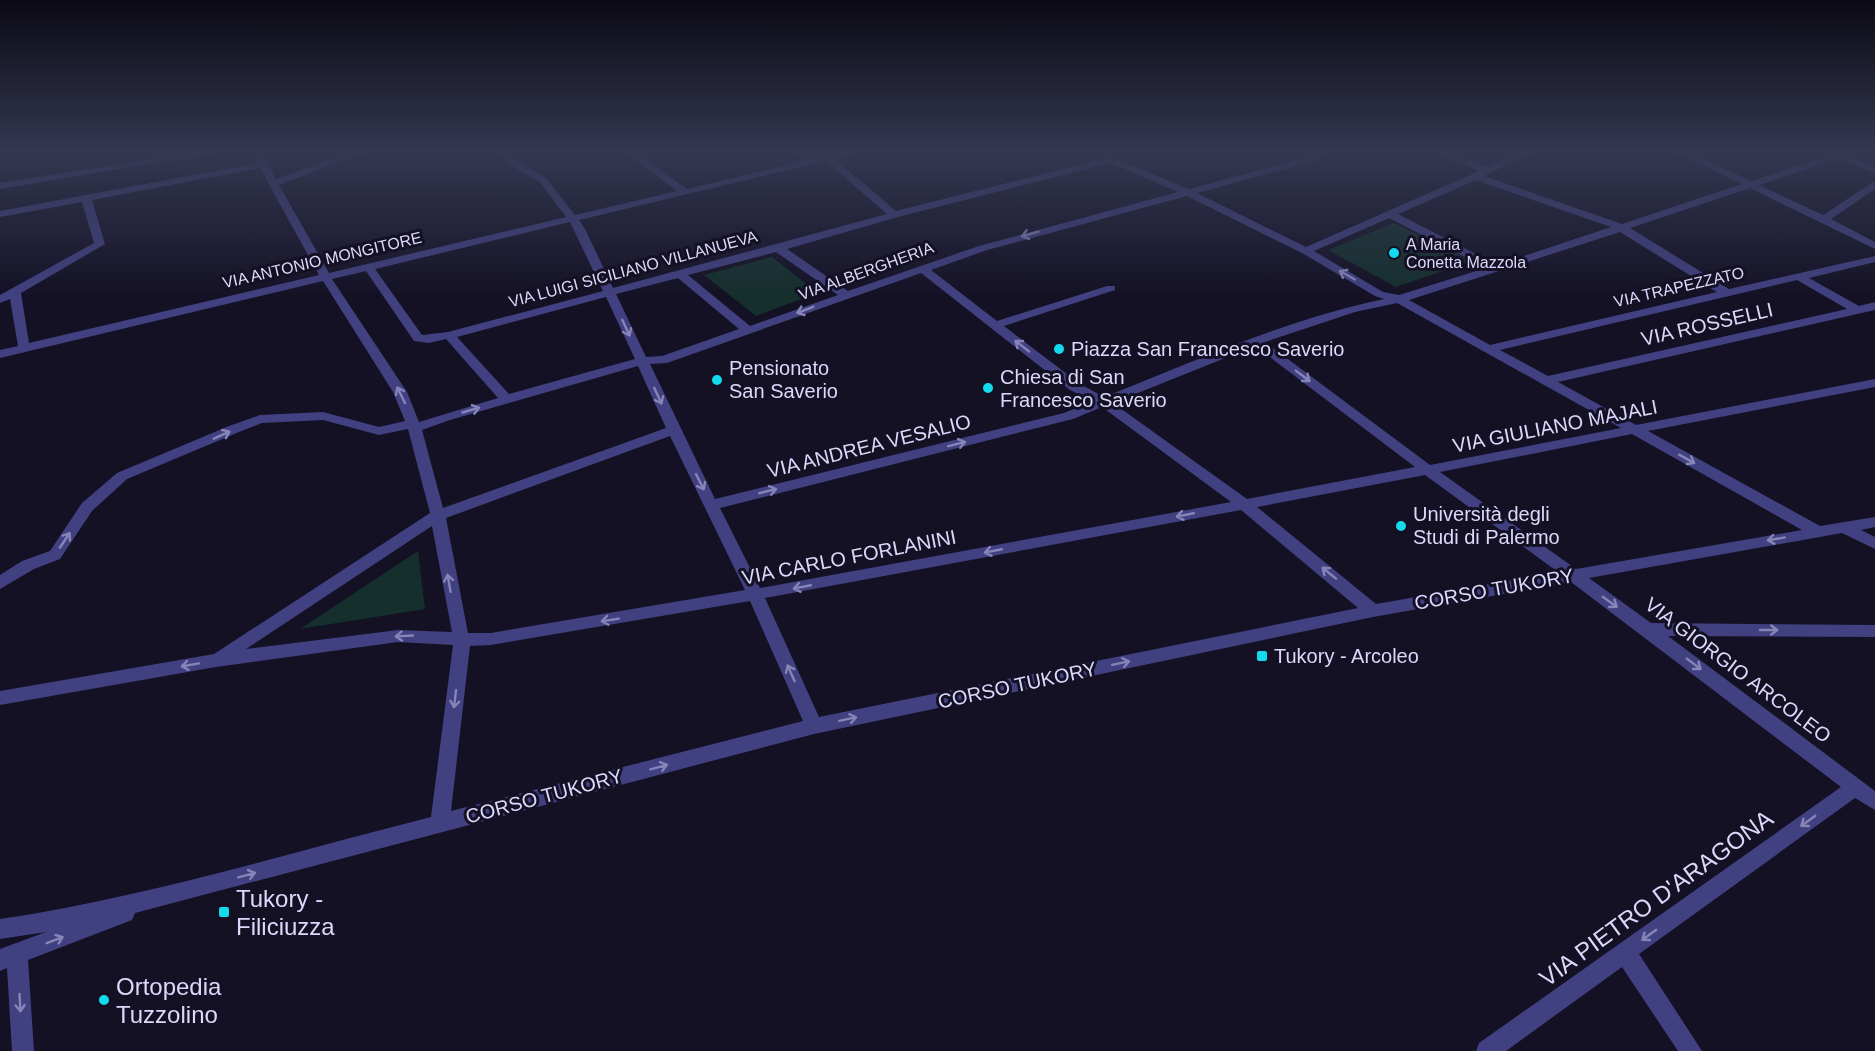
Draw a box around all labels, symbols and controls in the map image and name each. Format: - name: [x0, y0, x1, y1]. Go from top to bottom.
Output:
- street label: VIA LUIGI SICILIANO VILLANUEVA: [507, 227, 759, 310]
- street label: VIA ANTONIO MONGITORE: [221, 229, 423, 291]
- one-way arrow: [1020, 229, 1039, 241]
- place label: A Maria Conetta Mazzola: [1406, 236, 1526, 271]
- street label: VIA ALBERGHERIA: [796, 239, 936, 303]
- marker: A Maria Conetta Mazzola: [1387, 246, 1401, 260]
- street label: VIA TRAPEZZATO: [1612, 264, 1746, 310]
- one-way arrow: [1338, 269, 1356, 280]
- street label: VIA ROSSELLI: [1639, 298, 1775, 350]
- one-way arrow: [796, 305, 815, 316]
- one-way arrow: [620, 318, 632, 336]
- place label: Piazza San Francesco Saverio: [1071, 338, 1344, 360]
- one-way arrow: [1014, 339, 1030, 352]
- marker: Piazza San Francesco Saverio: [1052, 342, 1066, 356]
- place label: Pensionato San Saverio: [729, 357, 838, 402]
- place label: Chiesa di San Francesco Saverio: [1000, 366, 1167, 411]
- one-way arrow: [1294, 369, 1310, 382]
- marker: Pensionato San Saverio: [710, 373, 724, 387]
- marker: Chiesa di San Francesco Saverio: [981, 381, 995, 395]
- one-way arrow: [652, 386, 664, 404]
- one-way arrow: [394, 387, 406, 405]
- street label: VIA GIULIANO MAJALI: [1451, 395, 1659, 457]
- one-way arrow: [461, 404, 480, 415]
- street label: VIA ANDREA VESALIO: [765, 410, 973, 482]
- one-way arrow: [213, 428, 231, 440]
- one-way arrow: [948, 437, 967, 449]
- one-way arrow: [1677, 454, 1695, 465]
- one-way arrow: [695, 473, 706, 491]
- one-way arrow: [758, 484, 777, 496]
- place label: Università degli Studi di Palermo: [1413, 503, 1560, 548]
- one-way arrow: [1176, 509, 1195, 520]
- marker: Università degli Studi di Palermo: [1394, 519, 1408, 533]
- street label: VIA CARLO FORLANINI: [740, 525, 958, 589]
- one-way arrow: [59, 532, 71, 549]
- one-way arrow: [1767, 534, 1786, 545]
- one-way arrow: [984, 546, 1004, 557]
- street label: CORSO TUKORY: [1413, 564, 1575, 614]
- one-way arrow: [1321, 567, 1337, 580]
- one-way arrow: [444, 574, 455, 594]
- one-way arrow: [793, 582, 812, 593]
- street label: VIA GIORGIO ARCOLEO: [1641, 593, 1835, 747]
- one-way arrow: [1601, 596, 1618, 608]
- one-way arrow: [600, 615, 620, 626]
- one-way arrow: [1759, 624, 1779, 636]
- one-way arrow: [394, 631, 414, 642]
- place label: Tukory - Arcoleo: [1274, 645, 1419, 667]
- marker: Tukory - Arcoleo: [1255, 649, 1269, 663]
- street label: CORSO TUKORY: [936, 657, 1098, 713]
- one-way arrow: [1111, 657, 1130, 668]
- one-way arrow: [1686, 658, 1702, 671]
- one-way arrow: [180, 659, 200, 670]
- one-way arrow: [784, 664, 796, 682]
- one-way arrow: [449, 688, 460, 708]
- one-way arrow: [838, 713, 857, 725]
- one-way arrow: [649, 760, 668, 772]
- street label: CORSO TUKORY: [463, 764, 625, 828]
- street label: VIA PIETRO D'ARAGONA: [1534, 804, 1778, 992]
- one-way arrow: [1800, 815, 1816, 827]
- one-way arrow: [237, 868, 256, 880]
- place label: Tukory - Filiciuzza: [236, 885, 335, 940]
- marker: Tukory - Filiciuzza: [217, 905, 231, 919]
- one-way arrow: [1642, 929, 1658, 941]
- one-way arrow: [45, 933, 64, 944]
- place label: Ortopedia Tuzzolino: [116, 973, 222, 1028]
- one-way arrow: [15, 992, 26, 1012]
- marker: Ortopedia Tuzzolino: [97, 993, 111, 1007]

